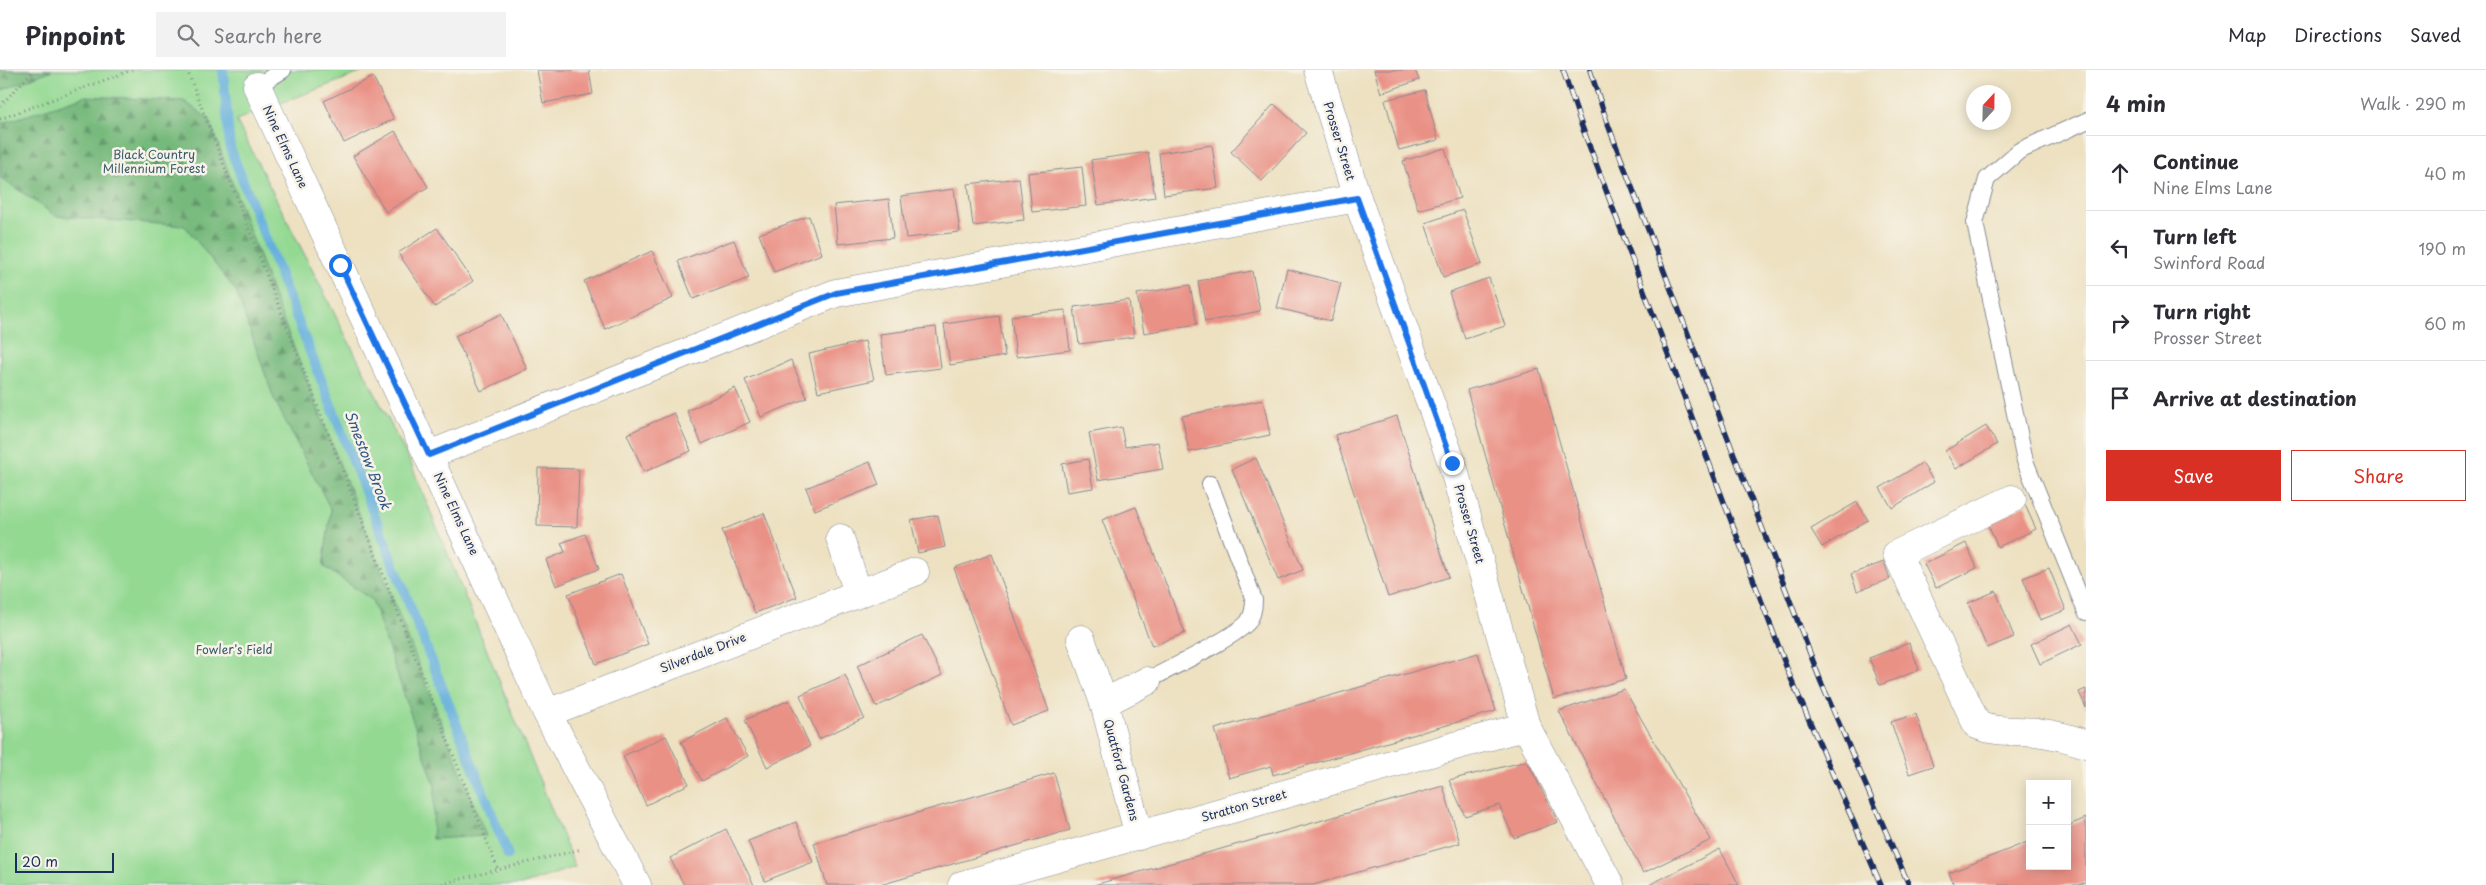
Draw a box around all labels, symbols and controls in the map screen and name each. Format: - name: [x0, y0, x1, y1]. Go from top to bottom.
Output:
- search box: [156, 12, 506, 57]
- text: Pinpoint: [25, 17, 126, 53]
- icon: search: [174, 21, 202, 49]
- text: Search here: [214, 21, 322, 49]
- text: Map: [2228, 21, 2266, 48]
- text: Directions: [2294, 21, 2382, 48]
- text: Saved: [2410, 21, 2461, 48]
- north arrow: [1966, 85, 2011, 130]
- text: 4 min: [2106, 87, 2166, 119]
- text: Walk · 290 m: [2360, 91, 2466, 115]
- street label: Prosser Street: [1319, 99, 1361, 183]
- street label: Nine Elms Lane: [259, 102, 313, 191]
- park label: Black Country Millennium Forest: [103, 145, 206, 177]
- text: Continue: [2153, 147, 2239, 175]
- icon: ahead: [2106, 159, 2134, 187]
- text: 40 m: [2424, 161, 2466, 185]
- text: Nine Elms Lane: [2153, 175, 2272, 199]
- text: Turn left: [2153, 222, 2237, 250]
- icon: left: [2106, 234, 2134, 262]
- text: 190 m: [2418, 236, 2466, 260]
- text: Swinford Road: [2153, 250, 2265, 274]
- route start: [329, 254, 352, 277]
- text: Turn right: [2153, 297, 2251, 325]
- icon: right: [2106, 309, 2134, 337]
- text: 60 m: [2424, 311, 2466, 335]
- text: Prosser Street: [2153, 325, 2262, 349]
- icon: arrive: [2106, 384, 2134, 412]
- text: Arrive at destination: [2153, 384, 2357, 412]
- water label: Smestow Brook: [340, 407, 397, 513]
- button: Save: [2106, 450, 2281, 501]
- button: Share: [2291, 450, 2466, 501]
- route end: [1441, 452, 1464, 475]
- street label: Nine Elms Lane: [430, 469, 484, 558]
- street label: Prosser Street: [1450, 482, 1490, 566]
- street label: Silverdale Drive: [657, 627, 748, 677]
- park label: Fowler's Field: [196, 640, 272, 658]
- street label: Quatford Gardens: [1100, 717, 1144, 823]
- map controls: [2026, 780, 2071, 870]
- button: +: [2026, 780, 2071, 825]
- street label: Stratton Street: [1199, 784, 1289, 826]
- button: −: [2026, 825, 2071, 870]
- scale bar: [15, 850, 114, 873]
- text: 20 m: [22, 851, 58, 872]

